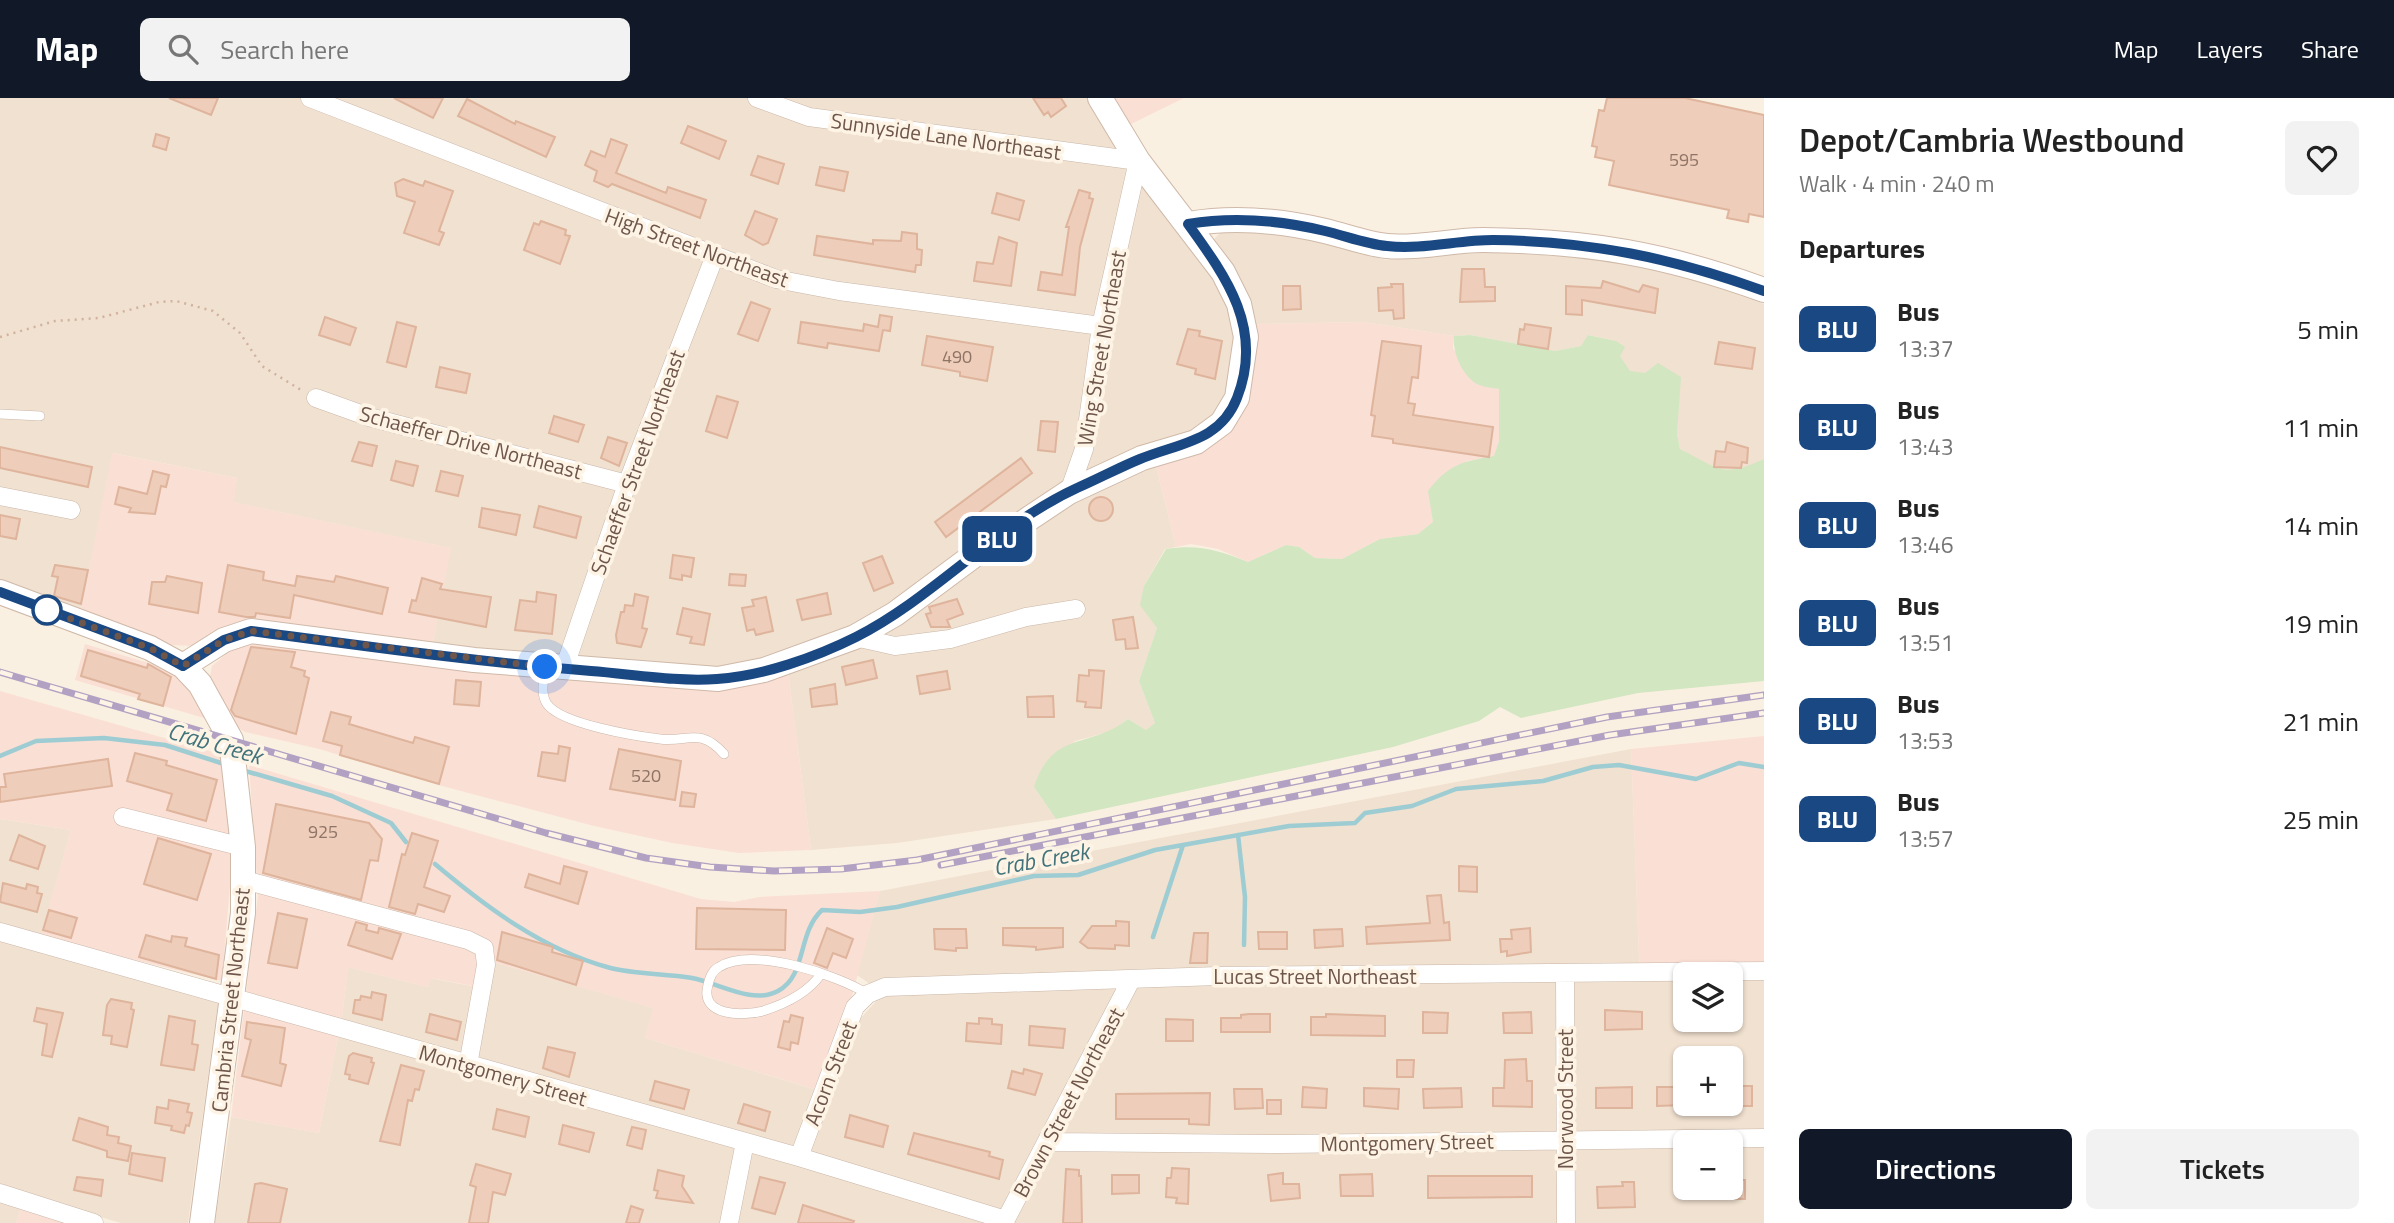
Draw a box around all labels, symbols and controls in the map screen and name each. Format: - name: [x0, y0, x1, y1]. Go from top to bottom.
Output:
- search box: [140, 18, 630, 81]
- text: Map: [35, 24, 98, 74]
- icon: search: [164, 30, 202, 68]
- text: Search here: [220, 30, 349, 69]
- text: Map: [2114, 31, 2159, 67]
- text: Layers: [2197, 31, 2263, 67]
- text: Share: [2301, 31, 2359, 67]
- street label: Sunnyside Lane Northeast: [829, 104, 1064, 168]
- text: Depot/Cambria Westbound: [1799, 115, 2185, 165]
- button: heart: [2285, 121, 2359, 195]
- house number: 595: [1669, 146, 1699, 173]
- text: Walk · 4 min · 240 m: [1799, 166, 1995, 201]
- street label: High Street Northeast: [601, 199, 794, 295]
- text: Departures: [1799, 229, 1925, 268]
- street label: Wing Street Northeast: [1068, 247, 1134, 448]
- text: Bus: [1897, 292, 1939, 331]
- text: 5 min: [2297, 310, 2359, 349]
- text: BLU: [1817, 311, 1858, 347]
- text: 13:37: [1897, 331, 1954, 366]
- house number: 490: [942, 343, 972, 370]
- street label: Schaeffer Street Northeast: [581, 344, 693, 579]
- text: Bus: [1897, 390, 1939, 429]
- street label: Schaeffer Drive Northeast: [356, 397, 586, 487]
- text: 11 min: [2283, 408, 2359, 447]
- text: BLU: [1817, 409, 1858, 445]
- text: 13:43: [1897, 429, 1954, 464]
- text: Bus: [1897, 488, 1939, 527]
- text: 14 min: [2283, 506, 2359, 545]
- text: BLU: [1817, 507, 1858, 543]
- line badge: BLU: [957, 516, 1037, 562]
- text: BLU: [976, 521, 1018, 557]
- text: 13:46: [1897, 527, 1954, 562]
- text: Bus: [1897, 586, 1939, 625]
- unlabelled marker: [32, 595, 62, 625]
- text: 19 min: [2283, 604, 2359, 643]
- text: BLU: [1817, 605, 1858, 641]
- text: 13:51: [1897, 625, 1954, 660]
- your location: [527, 649, 562, 684]
- text: Bus: [1897, 684, 1939, 723]
- text: 21 min: [2283, 702, 2359, 741]
- text: BLU: [1817, 703, 1858, 739]
- water label: Crab Creek: [164, 713, 269, 774]
- text: 13:53: [1897, 723, 1954, 758]
- house number: 520: [631, 762, 661, 789]
- text: Bus: [1897, 782, 1939, 821]
- text: 25 min: [2283, 800, 2359, 839]
- text: BLU: [1817, 801, 1858, 837]
- house number: 925: [308, 818, 338, 845]
- text: 13:57: [1897, 821, 1954, 856]
- water label: Crab Creek: [990, 833, 1094, 885]
- street label: Cambria Street Northeast: [202, 885, 258, 1114]
- street label: Lucas Street Northeast: [1213, 960, 1417, 992]
- map controls: [1673, 962, 1743, 1200]
- button: layers: [1673, 962, 1743, 1032]
- street label: Brown Street Northeast: [1004, 1001, 1132, 1203]
- street label: Acorn Street: [795, 1015, 865, 1130]
- street label: Norwood Street: [1549, 1028, 1581, 1169]
- street label: Montgomery Street: [415, 1036, 591, 1114]
- button: +: [1673, 1046, 1743, 1116]
- street label: Montgomery Street: [1320, 1124, 1495, 1160]
- button: Directions: [1799, 1129, 2072, 1209]
- button: Tickets: [2086, 1129, 2359, 1209]
- button: −: [1673, 1130, 1743, 1200]

